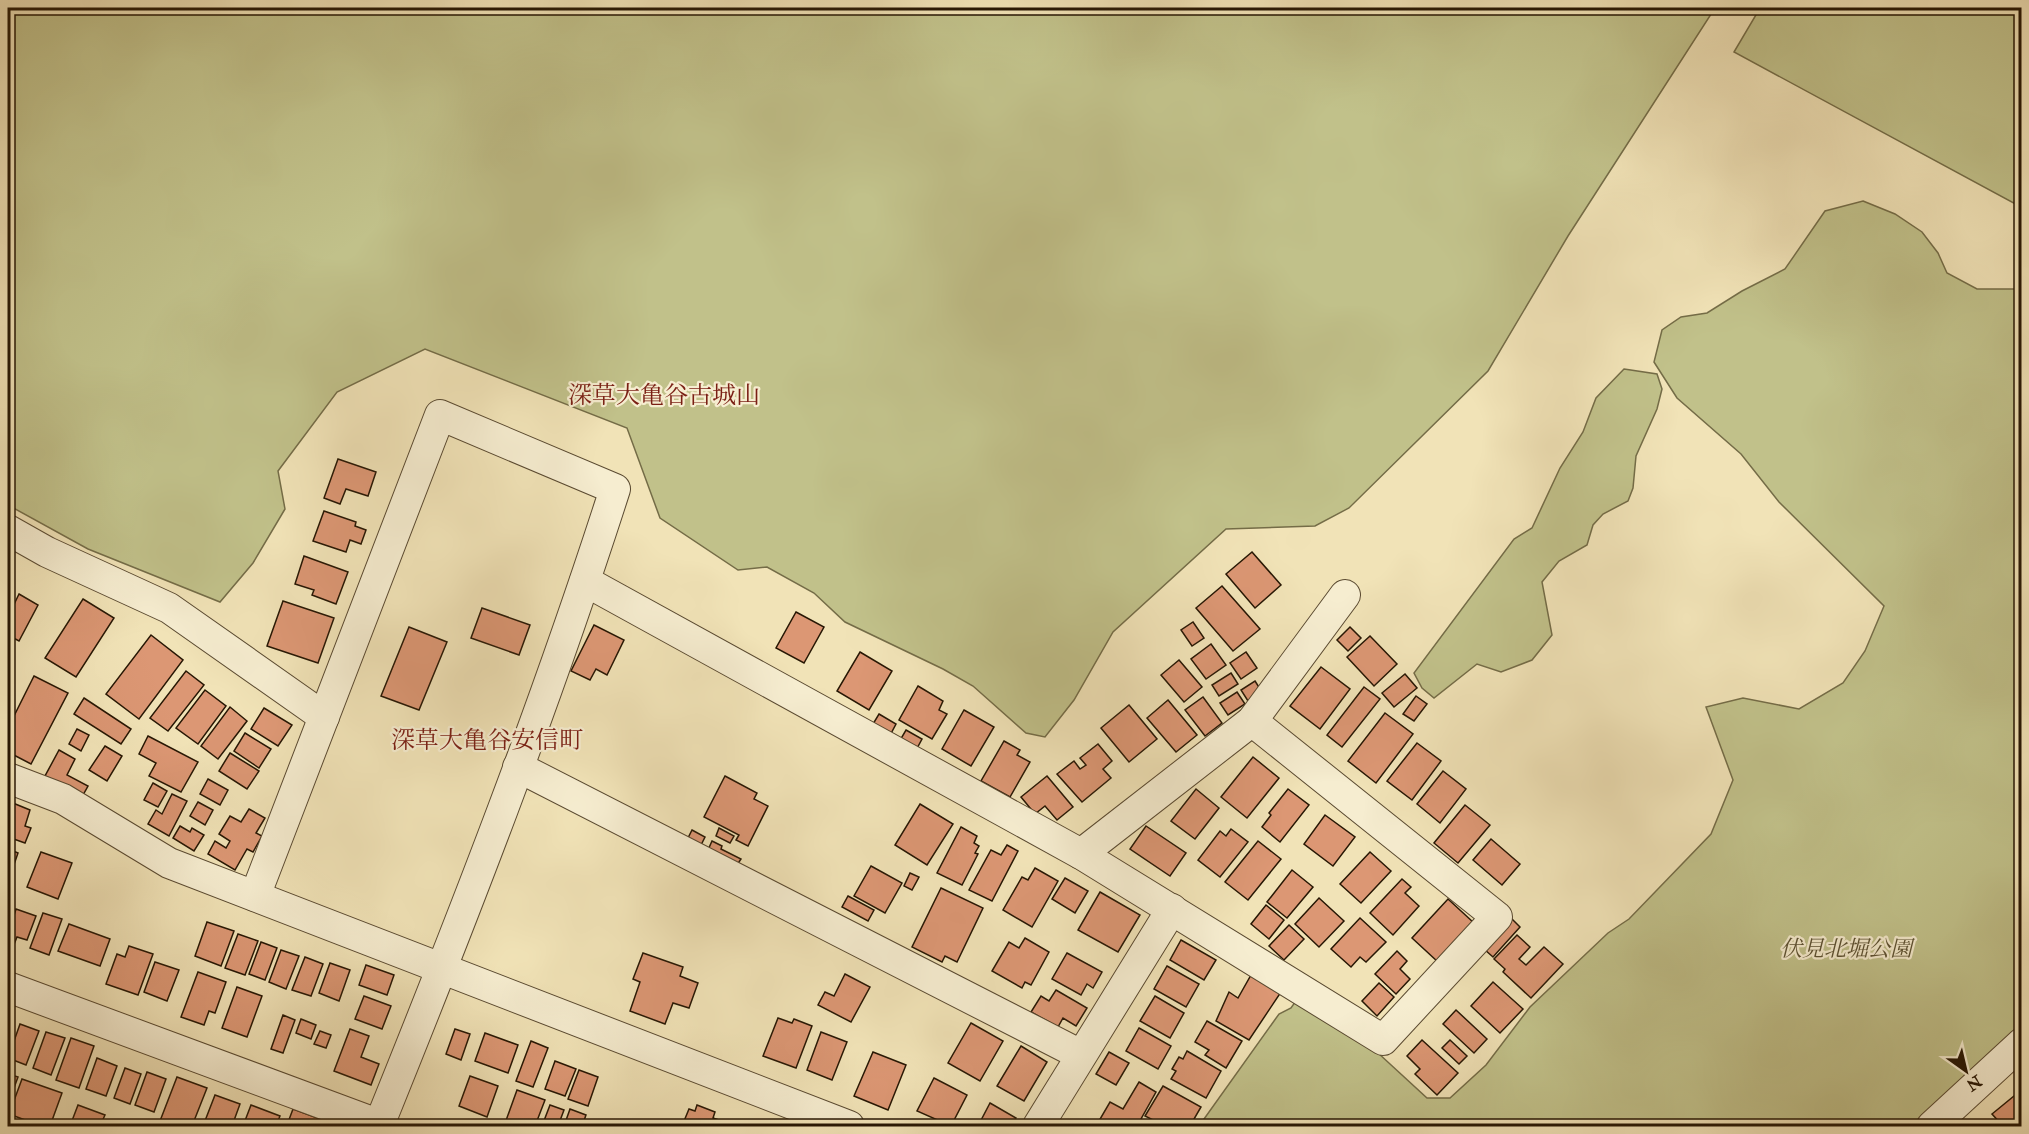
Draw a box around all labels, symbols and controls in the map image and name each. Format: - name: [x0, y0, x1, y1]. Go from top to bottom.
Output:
- district label: 深草大亀谷古城山: [568, 380, 760, 411]
- district label: 深草大亀谷安信町: [391, 725, 583, 756]
- park label: 伏見北堀公園: [1780, 935, 1915, 963]
- north arrow: [1936, 1041, 1996, 1101]
- text: N: [1962, 1070, 1986, 1095]

